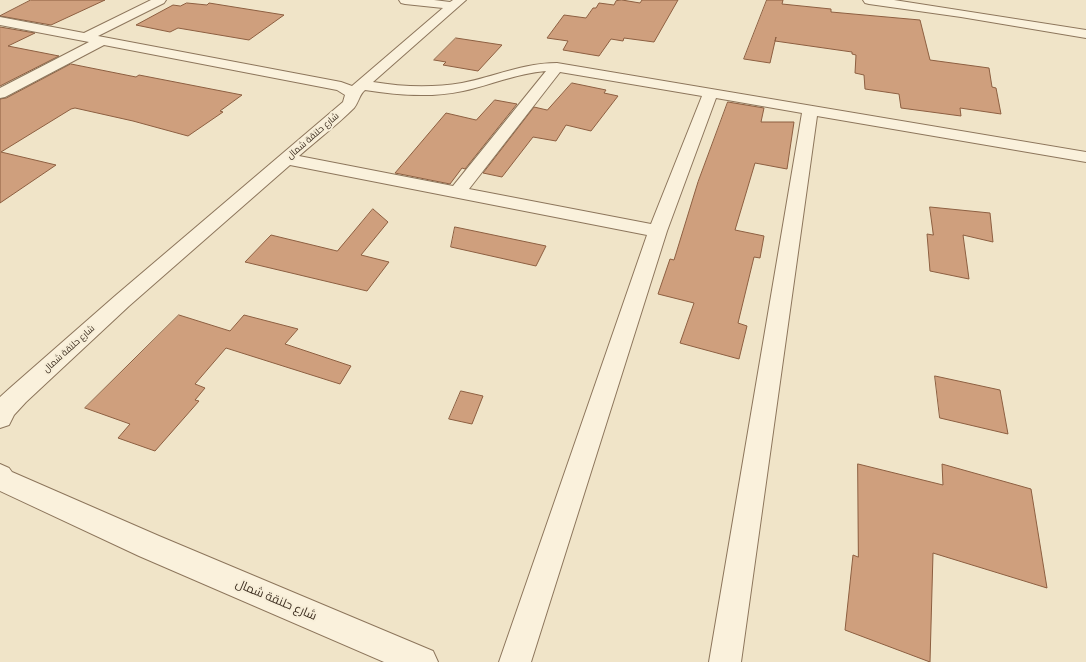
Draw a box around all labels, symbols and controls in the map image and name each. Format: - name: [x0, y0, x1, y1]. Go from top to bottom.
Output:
- street label: شارع حلنقة شمال: [285, 111, 341, 161]
- street label: شارع حلنقة شمال: [41, 323, 97, 375]
- street label: شارع حلنقة شمال: [233, 576, 319, 624]

